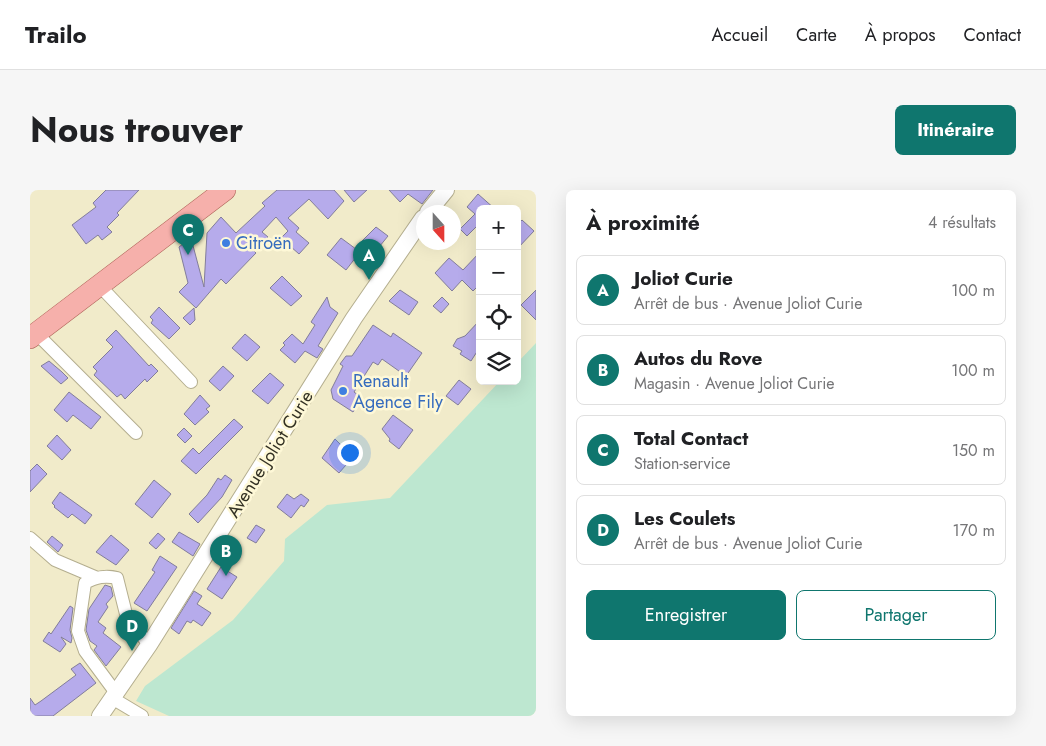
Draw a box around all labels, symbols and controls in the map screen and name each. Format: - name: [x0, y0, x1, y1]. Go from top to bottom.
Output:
- text: Trailo: [25, 17, 87, 52]
- text: Accueil: [711, 22, 768, 48]
- text: Carte: [796, 22, 837, 48]
- text: À propos: [865, 22, 935, 48]
- text: Contact: [963, 22, 1021, 48]
- text: Nous trouver: [30, 105, 243, 155]
- button: Itinéraire: [895, 105, 1016, 155]
- north arrow: [416, 205, 461, 250]
- map controls: [476, 205, 521, 385]
- button: +: [476, 205, 521, 250]
- text: À proximité: [586, 208, 700, 238]
- text: 4 résultats: [928, 211, 996, 234]
- pin: C: [172, 214, 204, 255]
- place label: Citroën: [236, 230, 292, 256]
- marker: Citroën: [220, 237, 232, 249]
- pin: A: [353, 239, 385, 280]
- button: −: [476, 250, 521, 295]
- text: Joliot Curie: [634, 265, 733, 292]
- text: A: [597, 279, 609, 302]
- text: 100 m: [951, 279, 995, 302]
- text: Arrêt de bus · Avenue Joliot Curie: [634, 292, 862, 315]
- button: locate: [476, 295, 521, 340]
- button: layers: [476, 340, 521, 385]
- text: Autos du Rove: [634, 345, 762, 372]
- text: B: [598, 359, 608, 382]
- text: 100 m: [951, 359, 995, 382]
- place label: Renault Agence Fily: [353, 368, 443, 415]
- text: Magasin · Avenue Joliot Curie: [634, 372, 835, 395]
- street label: Avenue Joliot Curie: [220, 385, 320, 523]
- marker: Renault Agence Fily: [337, 385, 349, 397]
- text: Total Contact: [634, 425, 748, 452]
- text: C: [597, 439, 609, 462]
- text: 150 m: [952, 439, 995, 462]
- your location: [337, 440, 363, 466]
- text: Station-service: [634, 452, 731, 475]
- text: Les Coulets: [634, 505, 735, 532]
- text: D: [597, 519, 609, 542]
- text: 170 m: [953, 519, 995, 542]
- text: Arrêt de bus · Avenue Joliot Curie: [634, 532, 862, 555]
- pin: B: [210, 535, 242, 576]
- button: Enregistrer: [586, 590, 786, 640]
- button: Partager: [796, 590, 996, 640]
- pin: D: [116, 610, 148, 651]

